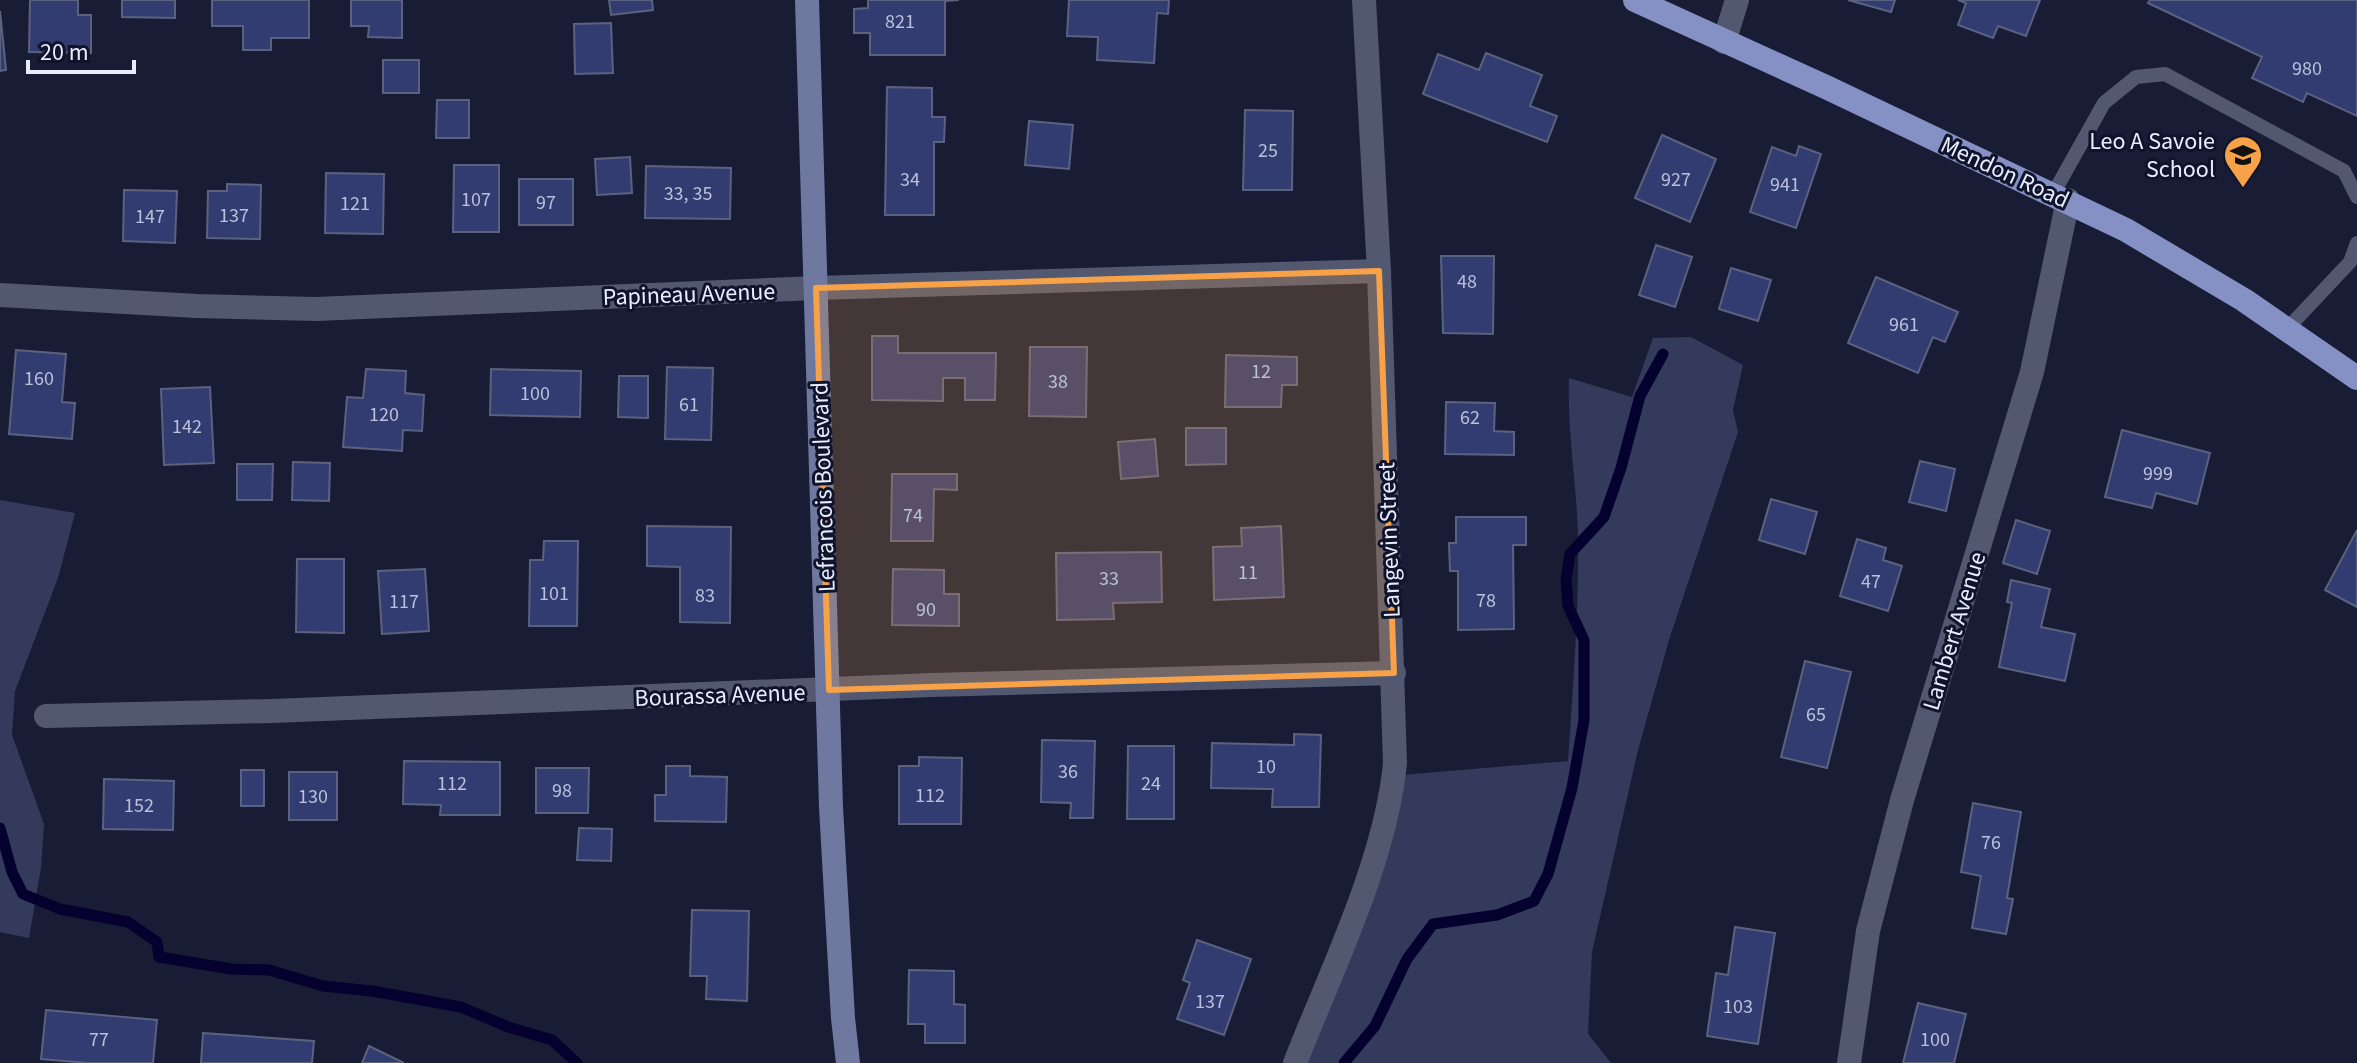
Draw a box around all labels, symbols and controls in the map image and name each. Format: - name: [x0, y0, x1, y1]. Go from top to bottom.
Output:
- house number: 821: [885, 8, 915, 36]
- scale bar: [28, 24, 134, 74]
- text: 20 m: [40, 35, 89, 70]
- house number: 980: [2292, 55, 2322, 83]
- place label: Leo A Savoie School: [2089, 124, 2215, 187]
- street label: Mendon Road: [1935, 127, 2075, 218]
- school or university icon: Leo A Savoie School: [2222, 134, 2264, 189]
- house number: 25: [1258, 137, 1278, 165]
- house number: 34: [900, 166, 920, 194]
- house number: 927: [1661, 166, 1691, 194]
- house number: 941: [1770, 171, 1800, 199]
- house number: 33, 35: [664, 180, 712, 208]
- house number: 107: [461, 186, 491, 214]
- house number: 97: [536, 189, 556, 217]
- house number: 121: [340, 190, 370, 218]
- house number: 137: [219, 202, 249, 230]
- house number: 147: [135, 203, 165, 231]
- house number: 48: [1457, 268, 1477, 296]
- street label: Papineau Avenue: [602, 274, 776, 315]
- house number: 961: [1889, 311, 1919, 339]
- house number: 12: [1251, 358, 1271, 386]
- house number: 160: [24, 365, 54, 393]
- house number: 38: [1048, 368, 1068, 396]
- house number: 100: [520, 380, 550, 408]
- street label: Lefrancois Boulevard: [802, 381, 845, 593]
- house number: 61: [679, 391, 699, 419]
- house number: 120: [369, 401, 399, 429]
- house number: 62: [1460, 404, 1480, 432]
- house number: 142: [172, 413, 202, 441]
- house number: 999: [2143, 460, 2173, 488]
- street label: Langevin Street: [1369, 461, 1410, 618]
- house number: 74: [903, 502, 923, 530]
- street label: Lambert Avenue: [1914, 548, 1995, 715]
- house number: 11: [1238, 559, 1258, 587]
- house number: 33: [1099, 565, 1119, 593]
- house number: 47: [1861, 568, 1881, 596]
- house number: 101: [539, 580, 569, 608]
- house number: 83: [695, 582, 715, 610]
- house number: 78: [1476, 587, 1496, 615]
- house number: 117: [389, 588, 419, 616]
- house number: 90: [916, 596, 936, 624]
- street label: Bourassa Avenue: [634, 675, 806, 716]
- house number: 65: [1806, 701, 1826, 729]
- house number: 10: [1256, 753, 1276, 781]
- house number: 36: [1058, 758, 1078, 786]
- house number: 112: [437, 770, 467, 798]
- house number: 24: [1141, 770, 1161, 798]
- house number: 98: [552, 777, 572, 805]
- house number: 112: [915, 782, 945, 810]
- house number: 130: [298, 783, 328, 811]
- house number: 152: [124, 792, 154, 820]
- house number: 76: [1981, 829, 2001, 857]
- house number: 137: [1195, 988, 1225, 1016]
- house number: 103: [1723, 993, 1753, 1021]
- house number: 77: [89, 1026, 109, 1054]
- house number: 100: [1920, 1026, 1950, 1054]

